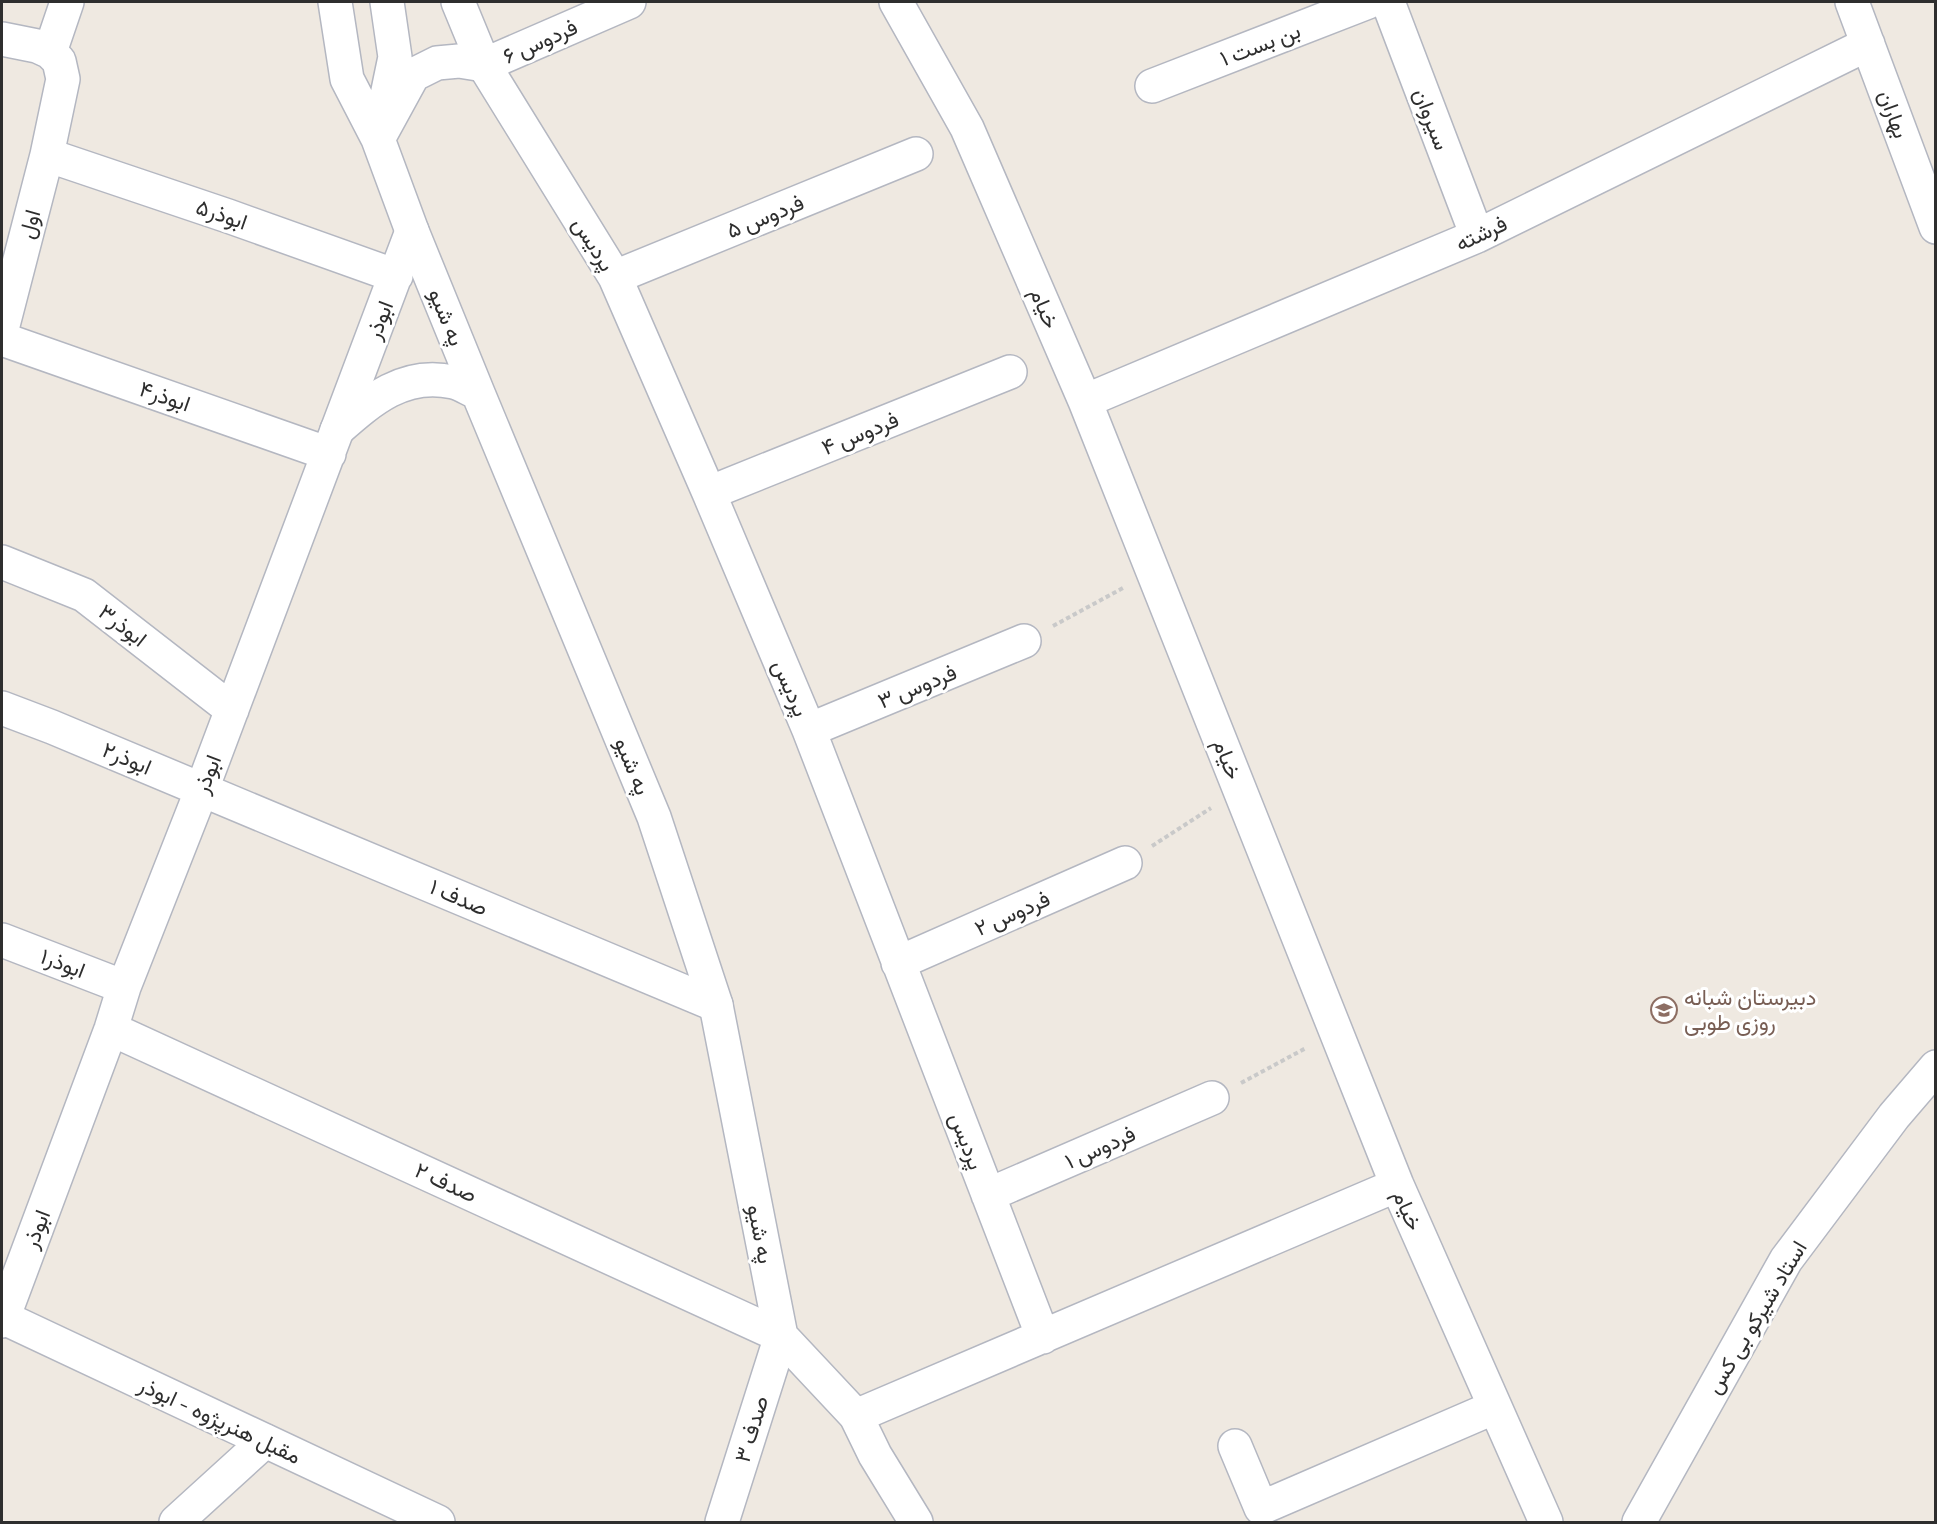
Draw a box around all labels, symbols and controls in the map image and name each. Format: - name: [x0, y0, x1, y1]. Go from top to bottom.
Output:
- street label: فردوس ۶: [498, 12, 582, 70]
- street label: بن بست ۱: [1216, 16, 1304, 72]
- street label: سیروان: [1407, 84, 1457, 154]
- street label: بهاران: [1872, 86, 1916, 142]
- street label: فردوس ۵: [722, 188, 808, 244]
- street label: ابوذر۵: [193, 192, 251, 236]
- street label: اول: [12, 206, 46, 242]
- street label: فرشته: [1451, 209, 1511, 257]
- street label: پردیس: [566, 212, 622, 277]
- street label: خیام: [1023, 283, 1066, 333]
- street label: په شیو: [422, 284, 471, 350]
- street label: ابوذر: [359, 297, 399, 344]
- street label: ابوذر۴: [136, 374, 194, 418]
- street label: فردوس ۴: [817, 405, 903, 461]
- street label: ابوذر۳: [93, 597, 153, 653]
- street label: پردیس: [766, 655, 815, 721]
- street label: فردوس ۳: [873, 658, 961, 714]
- street label: په شیو: [608, 733, 657, 799]
- street label: خیام: [1206, 734, 1249, 784]
- street label: ابوذر۲: [98, 735, 156, 781]
- street label: ابوذر: [187, 751, 227, 798]
- street label: صدف ۱: [426, 872, 492, 920]
- street label: فردوس ۲: [970, 884, 1054, 942]
- street label: ابوذر۱: [37, 942, 89, 984]
- place label: دبیرستان شبانه روزی طوبی: [1684, 983, 1816, 1036]
- school or university icon: دبیرستان شبانه روزی طوبی: [1649, 995, 1679, 1025]
- street label: پردیس: [942, 1108, 991, 1174]
- street label: فردوس ۱: [1060, 1119, 1140, 1175]
- street label: صدف ۲: [411, 1155, 482, 1207]
- street label: خیام: [1386, 1185, 1429, 1235]
- street label: په شیو: [741, 1202, 780, 1266]
- street label: ابوذر: [16, 1206, 56, 1253]
- street label: استاد شیرکو بی کس: [1699, 1235, 1813, 1399]
- street label: مقبل هنرپژوه - ابوذر: [133, 1370, 306, 1471]
- street label: صدف ۳: [728, 1392, 773, 1465]

